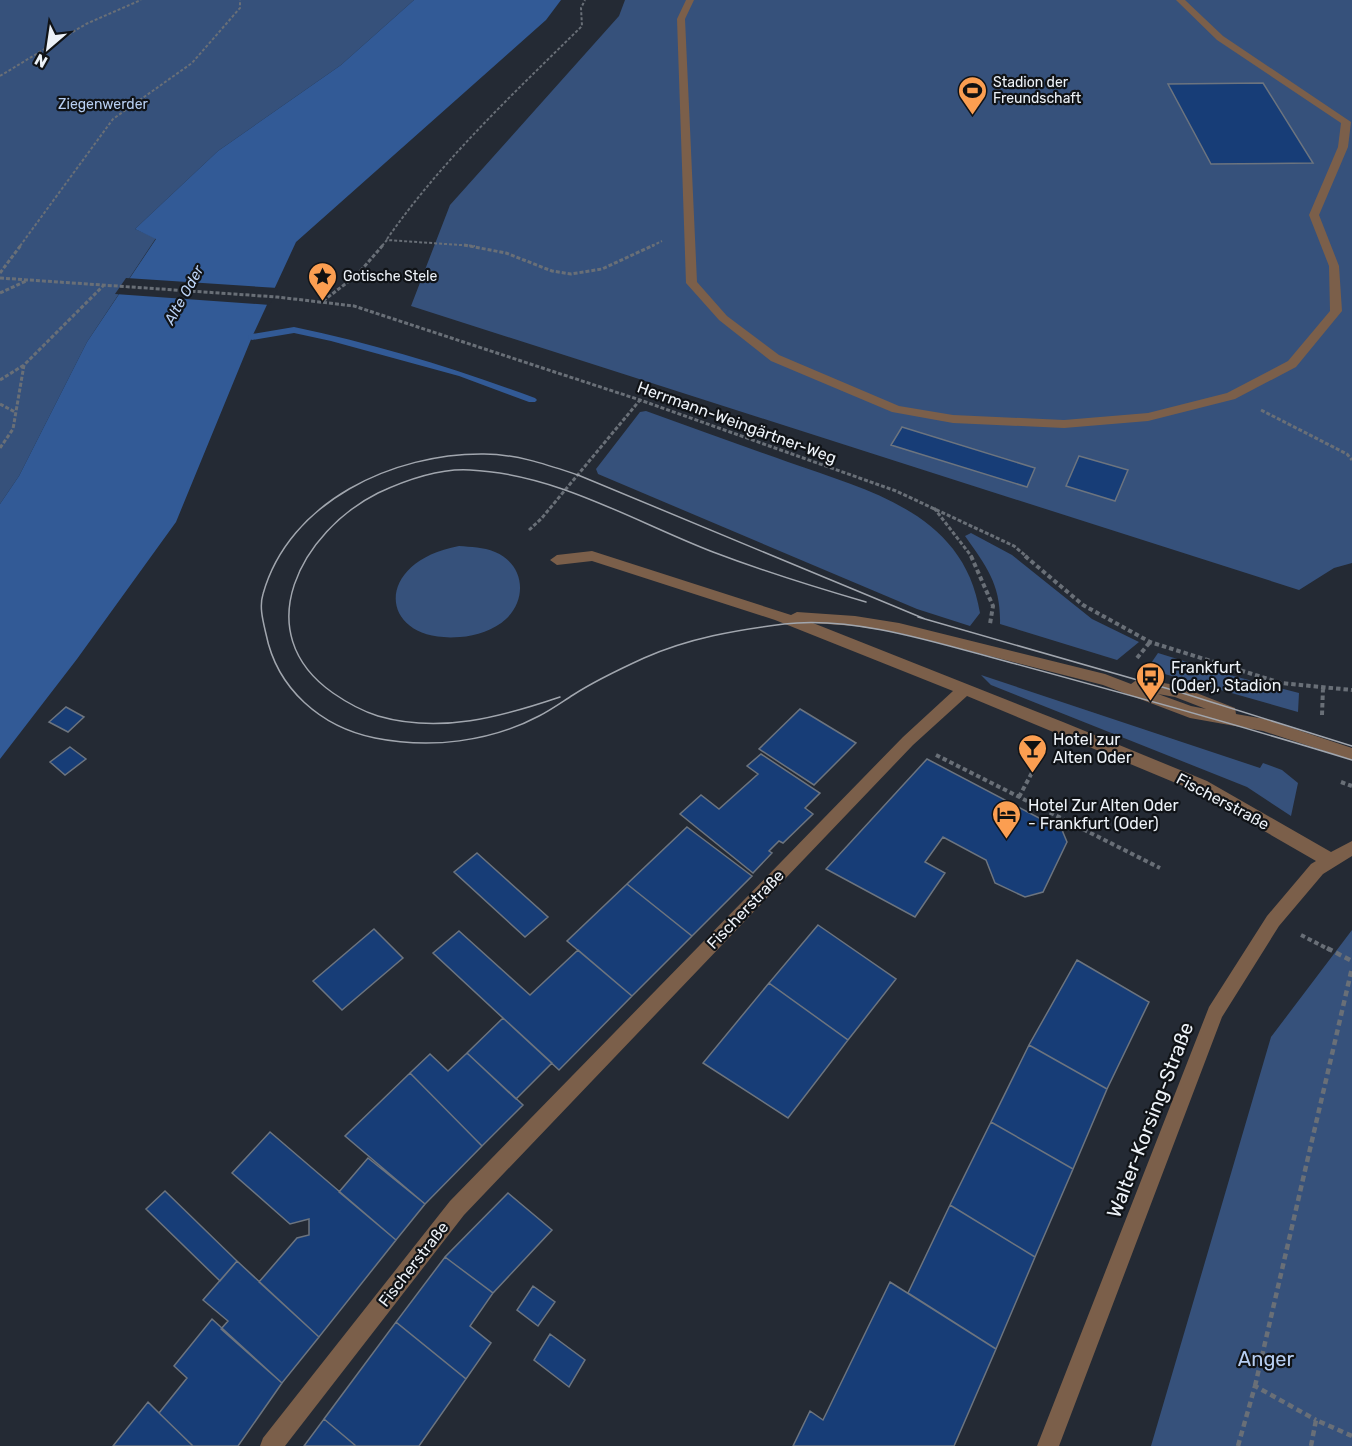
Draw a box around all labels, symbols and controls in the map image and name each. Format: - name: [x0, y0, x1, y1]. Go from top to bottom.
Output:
- north arrow: [18, 18, 78, 78]
- text: N: [31, 50, 51, 72]
- sports icon: Stadion der Freundschaft: [956, 74, 988, 116]
- place label: Stadion der Freundschaft: [993, 74, 1082, 107]
- park label: Ziegenwerder: [58, 96, 149, 113]
- place icon: Gotische Stele: [306, 260, 338, 302]
- water label: Alte Oder: [160, 261, 208, 329]
- place label: Gotische Stele: [343, 268, 437, 285]
- street label: Herrmann-Weingärtner-Weg: [635, 378, 839, 467]
- place label: Frankfurt (Oder), Stadion: [1171, 658, 1281, 695]
- bus stop icon: Frankfurt (Oder), Stadion: [1134, 660, 1166, 702]
- place label: Hotel zur Alten Oder: [1053, 730, 1132, 767]
- bar icon: Hotel zur Alten Oder: [1016, 732, 1048, 774]
- street label: Fischerstraße: [1173, 769, 1273, 834]
- place label: Hotel Zur Alten Oder - Frankfurt (Oder): [1028, 796, 1179, 833]
- hotel icon: Hotel Zur Alten Oder - Frankfurt (Oder): [991, 798, 1023, 840]
- street label: Fischerstraße: [703, 866, 788, 953]
- street label: Walter-Korsing-Straße: [1102, 1019, 1198, 1221]
- street label: Fischerstraße: [374, 1218, 452, 1311]
- park label: Anger: [1238, 1347, 1295, 1371]

